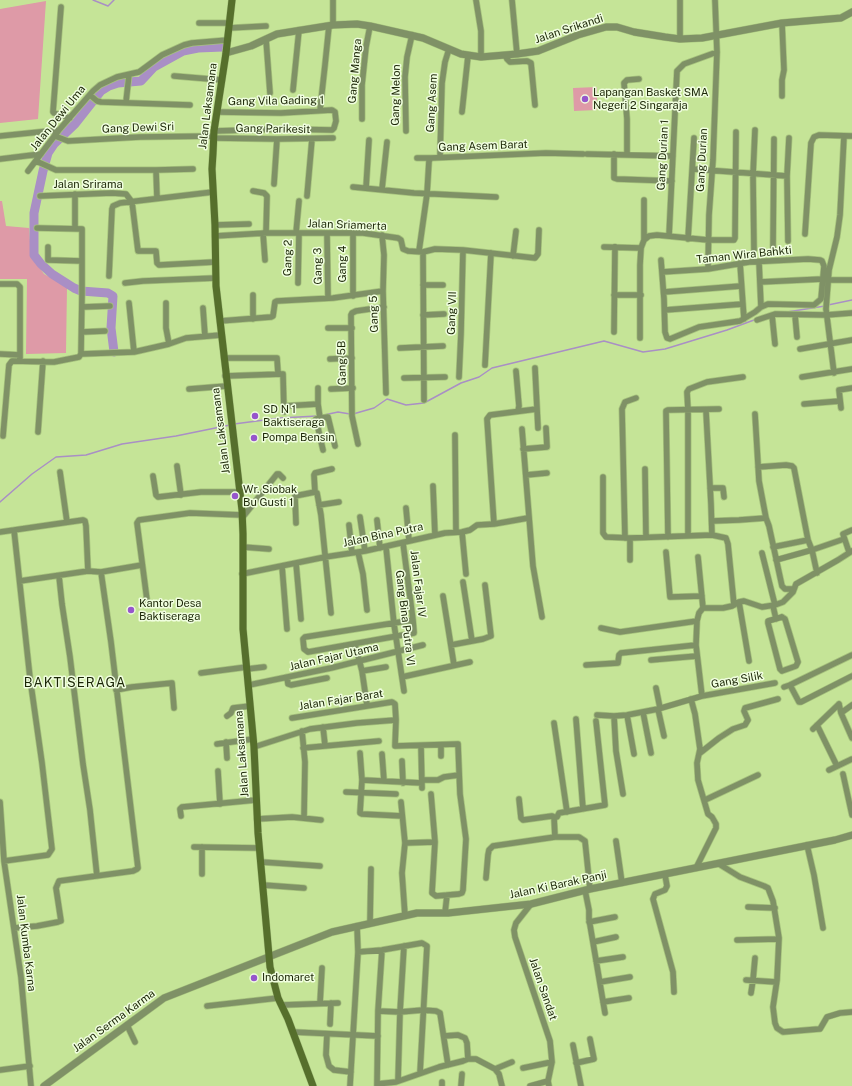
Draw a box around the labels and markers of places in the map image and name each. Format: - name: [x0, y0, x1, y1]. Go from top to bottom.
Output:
- place label: Lapangan Basket SMA Negeri 2 Singaraja: [593, 86, 709, 112]
- marker: Lapangan Basket SMA Negeri 2 Singaraja: [580, 94, 590, 104]
- place label: SD N 1 Baktiseraga: [263, 403, 324, 429]
- marker: SD N 1 Baktiseraga: [250, 411, 260, 421]
- place label: Pompa Bensin: [262, 431, 335, 445]
- marker: Pompa Bensin: [249, 433, 259, 443]
- place label: Wr. Siobak Bu Gusti 1: [243, 483, 297, 509]
- marker: Wr. Siobak Bu Gusti 1: [230, 491, 240, 501]
- place label: Kantor Desa Baktiseraga: [139, 597, 201, 623]
- marker: Kantor Desa Baktiseraga: [126, 605, 136, 615]
- place label: Indomaret: [262, 971, 314, 985]
- marker: Indomaret: [249, 973, 259, 983]

